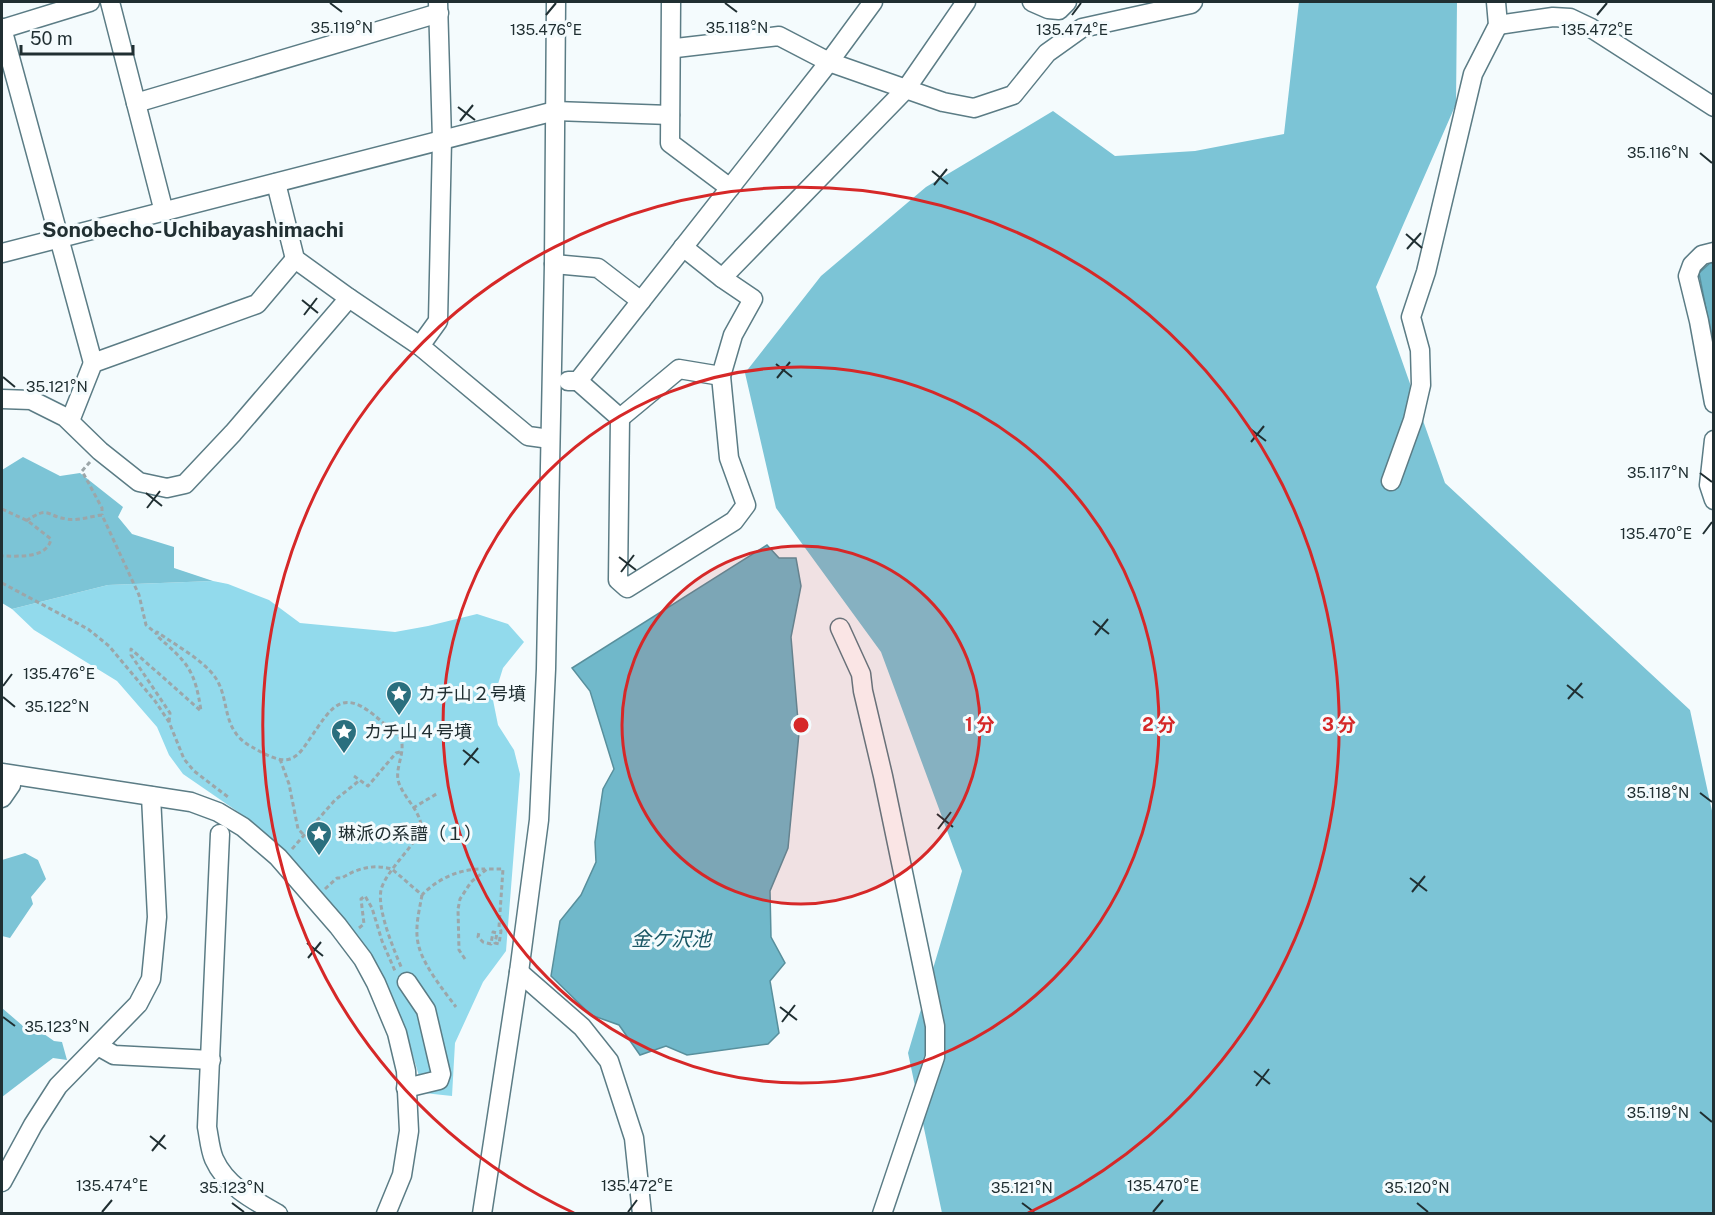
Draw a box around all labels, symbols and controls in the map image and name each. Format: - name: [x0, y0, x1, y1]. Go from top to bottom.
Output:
- scale bar: [21, 18, 134, 56]
- text: 35.119°N: [311, 19, 373, 36]
- text: 35.118°N: [706, 19, 768, 36]
- text: 135.476°E: [510, 21, 582, 38]
- text: 135.474°E: [1036, 21, 1108, 38]
- text: 135.472°E: [1561, 21, 1633, 38]
- text: 50 m: [30, 28, 73, 49]
- text: 35.116°N: [1627, 144, 1689, 161]
- district label: Sonobecho-Uchibayashimachi: [42, 217, 344, 242]
- text: 35.121°N: [26, 378, 88, 395]
- text: 35.117°N: [1627, 464, 1689, 481]
- text: 135.470°E: [1620, 525, 1692, 542]
- text: 135.476°E: [23, 665, 95, 682]
- place icon: カチ山２号墳: [384, 679, 414, 717]
- place label: カチ山２号墳: [418, 683, 526, 704]
- text: 35.122°N: [25, 698, 89, 715]
- text: 1 分: [965, 714, 995, 735]
- text: 2 分: [1142, 714, 1176, 735]
- text: 3 分: [1322, 714, 1356, 735]
- centre of rings: [791, 715, 811, 735]
- place icon: カチ山４号墳: [329, 717, 359, 755]
- place label: カチ山４号墳: [364, 721, 472, 742]
- text: 35.118°N: [1627, 784, 1689, 801]
- place icon: 琳派の系譜（１）: [304, 819, 334, 857]
- place label: 琳派の系譜（１）: [338, 823, 482, 844]
- water label: 金ケ沢池: [631, 927, 713, 951]
- text: 35.123°N: [24, 1018, 90, 1035]
- text: 35.119°N: [1627, 1104, 1689, 1121]
- text: 135.474°E: [76, 1177, 148, 1194]
- text: 135.472°E: [601, 1177, 673, 1194]
- text: 135.470°E: [1127, 1177, 1199, 1194]
- text: 35.123°N: [199, 1179, 265, 1196]
- text: 35.121°N: [991, 1179, 1053, 1196]
- text: 35.120°N: [1385, 1179, 1449, 1196]

